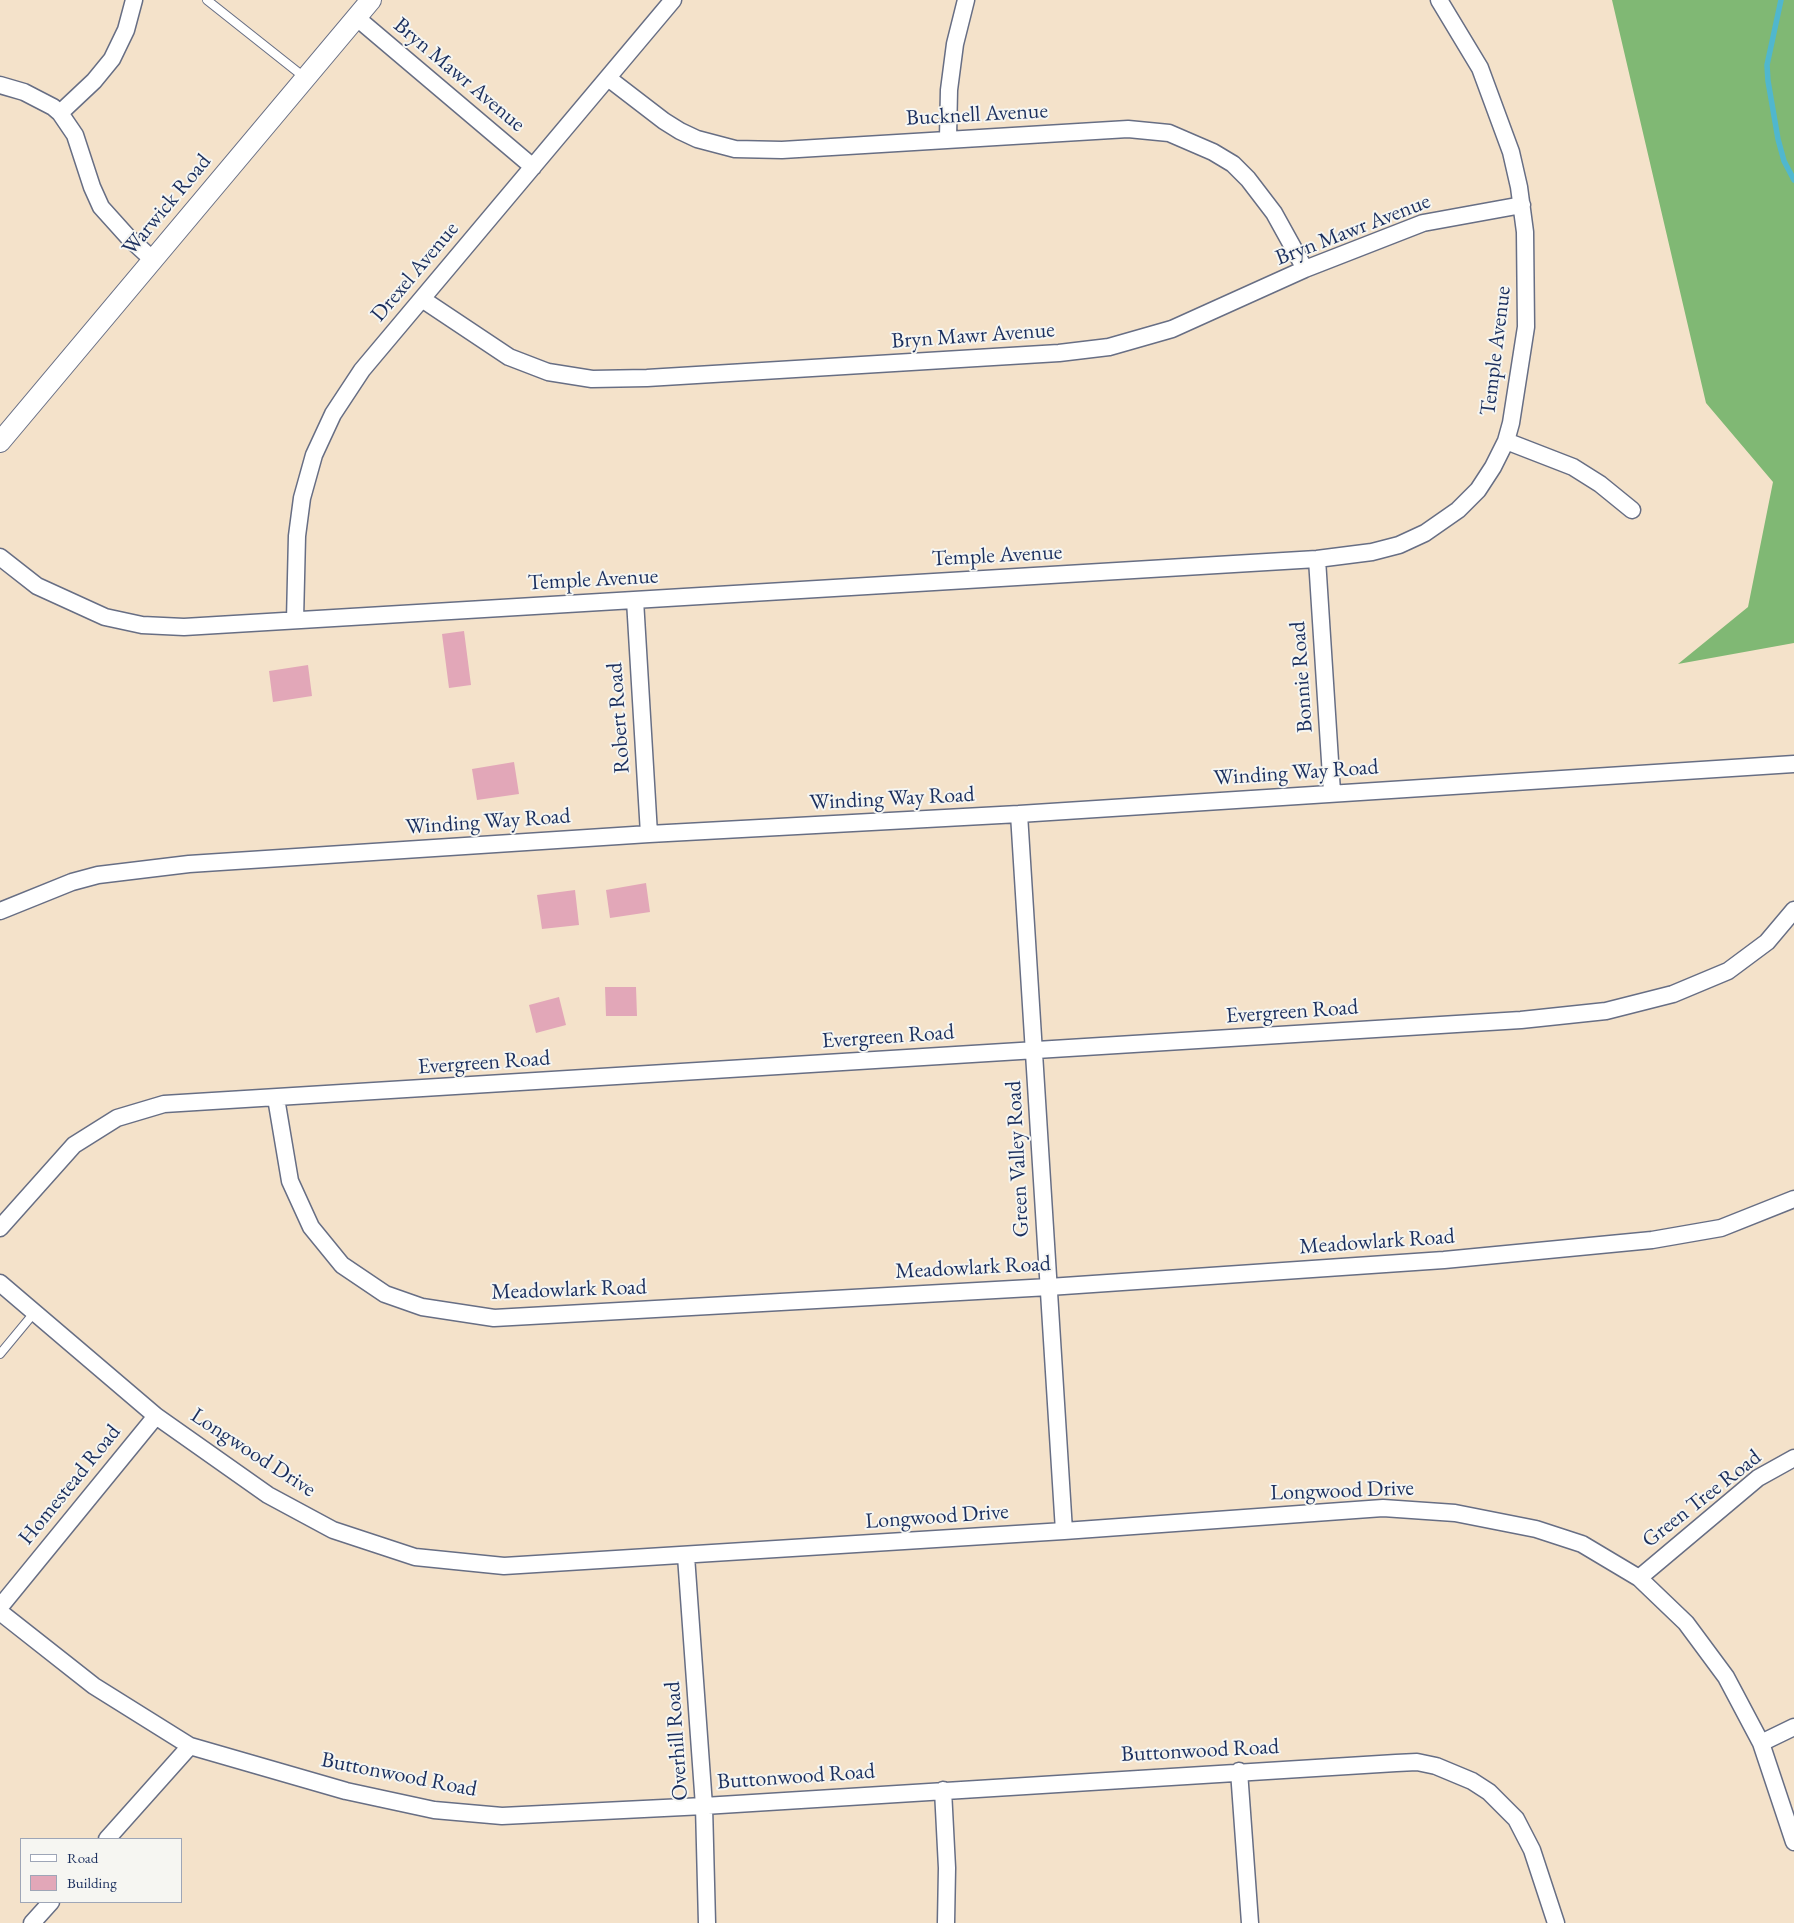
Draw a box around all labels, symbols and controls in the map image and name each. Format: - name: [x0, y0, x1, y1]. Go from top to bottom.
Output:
- street label: Bryn Mawr Avenue: [388, 12, 530, 138]
- street label: Bucknell Avenue: [905, 98, 1049, 132]
- street label: Warwick Road: [117, 149, 217, 261]
- street label: Bryn Mawr Avenue: [1272, 188, 1434, 272]
- street label: Drexel Avenue: [366, 217, 464, 327]
- street label: Temple Avenue: [1475, 285, 1517, 417]
- street label: Bryn Mawr Avenue: [890, 317, 1056, 355]
- street label: Temple Avenue: [931, 539, 1063, 573]
- street label: Temple Avenue: [527, 563, 659, 597]
- street label: Bonnie Road: [1285, 620, 1319, 734]
- street label: Robert Road: [602, 662, 636, 774]
- street label: Winding Way Road: [1213, 754, 1379, 792]
- street label: Winding Way Road: [809, 781, 975, 817]
- street label: Winding Way Road: [405, 803, 571, 841]
- street label: Evergreen Road: [1225, 994, 1359, 1030]
- street label: Evergreen Road: [821, 1019, 955, 1055]
- street label: Evergreen Road: [417, 1045, 551, 1081]
- street label: Green Valley Road: [1001, 1080, 1035, 1238]
- street label: Meadowlark Road: [1298, 1223, 1456, 1261]
- street label: Meadowlark Road: [895, 1251, 1051, 1285]
- street label: Meadowlark Road: [491, 1274, 647, 1306]
- street label: Longwood Drive: [186, 1403, 320, 1503]
- street label: Homestead Road: [13, 1419, 127, 1551]
- street label: Green Tree Road: [1637, 1444, 1767, 1554]
- street label: Longwood Drive: [1270, 1475, 1414, 1507]
- street label: Longwood Drive: [864, 1499, 1010, 1535]
- street label: Overhill Road: [660, 1680, 694, 1802]
- street label: Buttonwood Road: [1120, 1734, 1280, 1768]
- street label: Buttonwood Road: [319, 1747, 479, 1803]
- street label: Buttonwood Road: [716, 1758, 876, 1796]
- legend: [20, 1838, 182, 1903]
- text: Road: [67, 1848, 98, 1867]
- text: Building: [67, 1873, 117, 1892]

